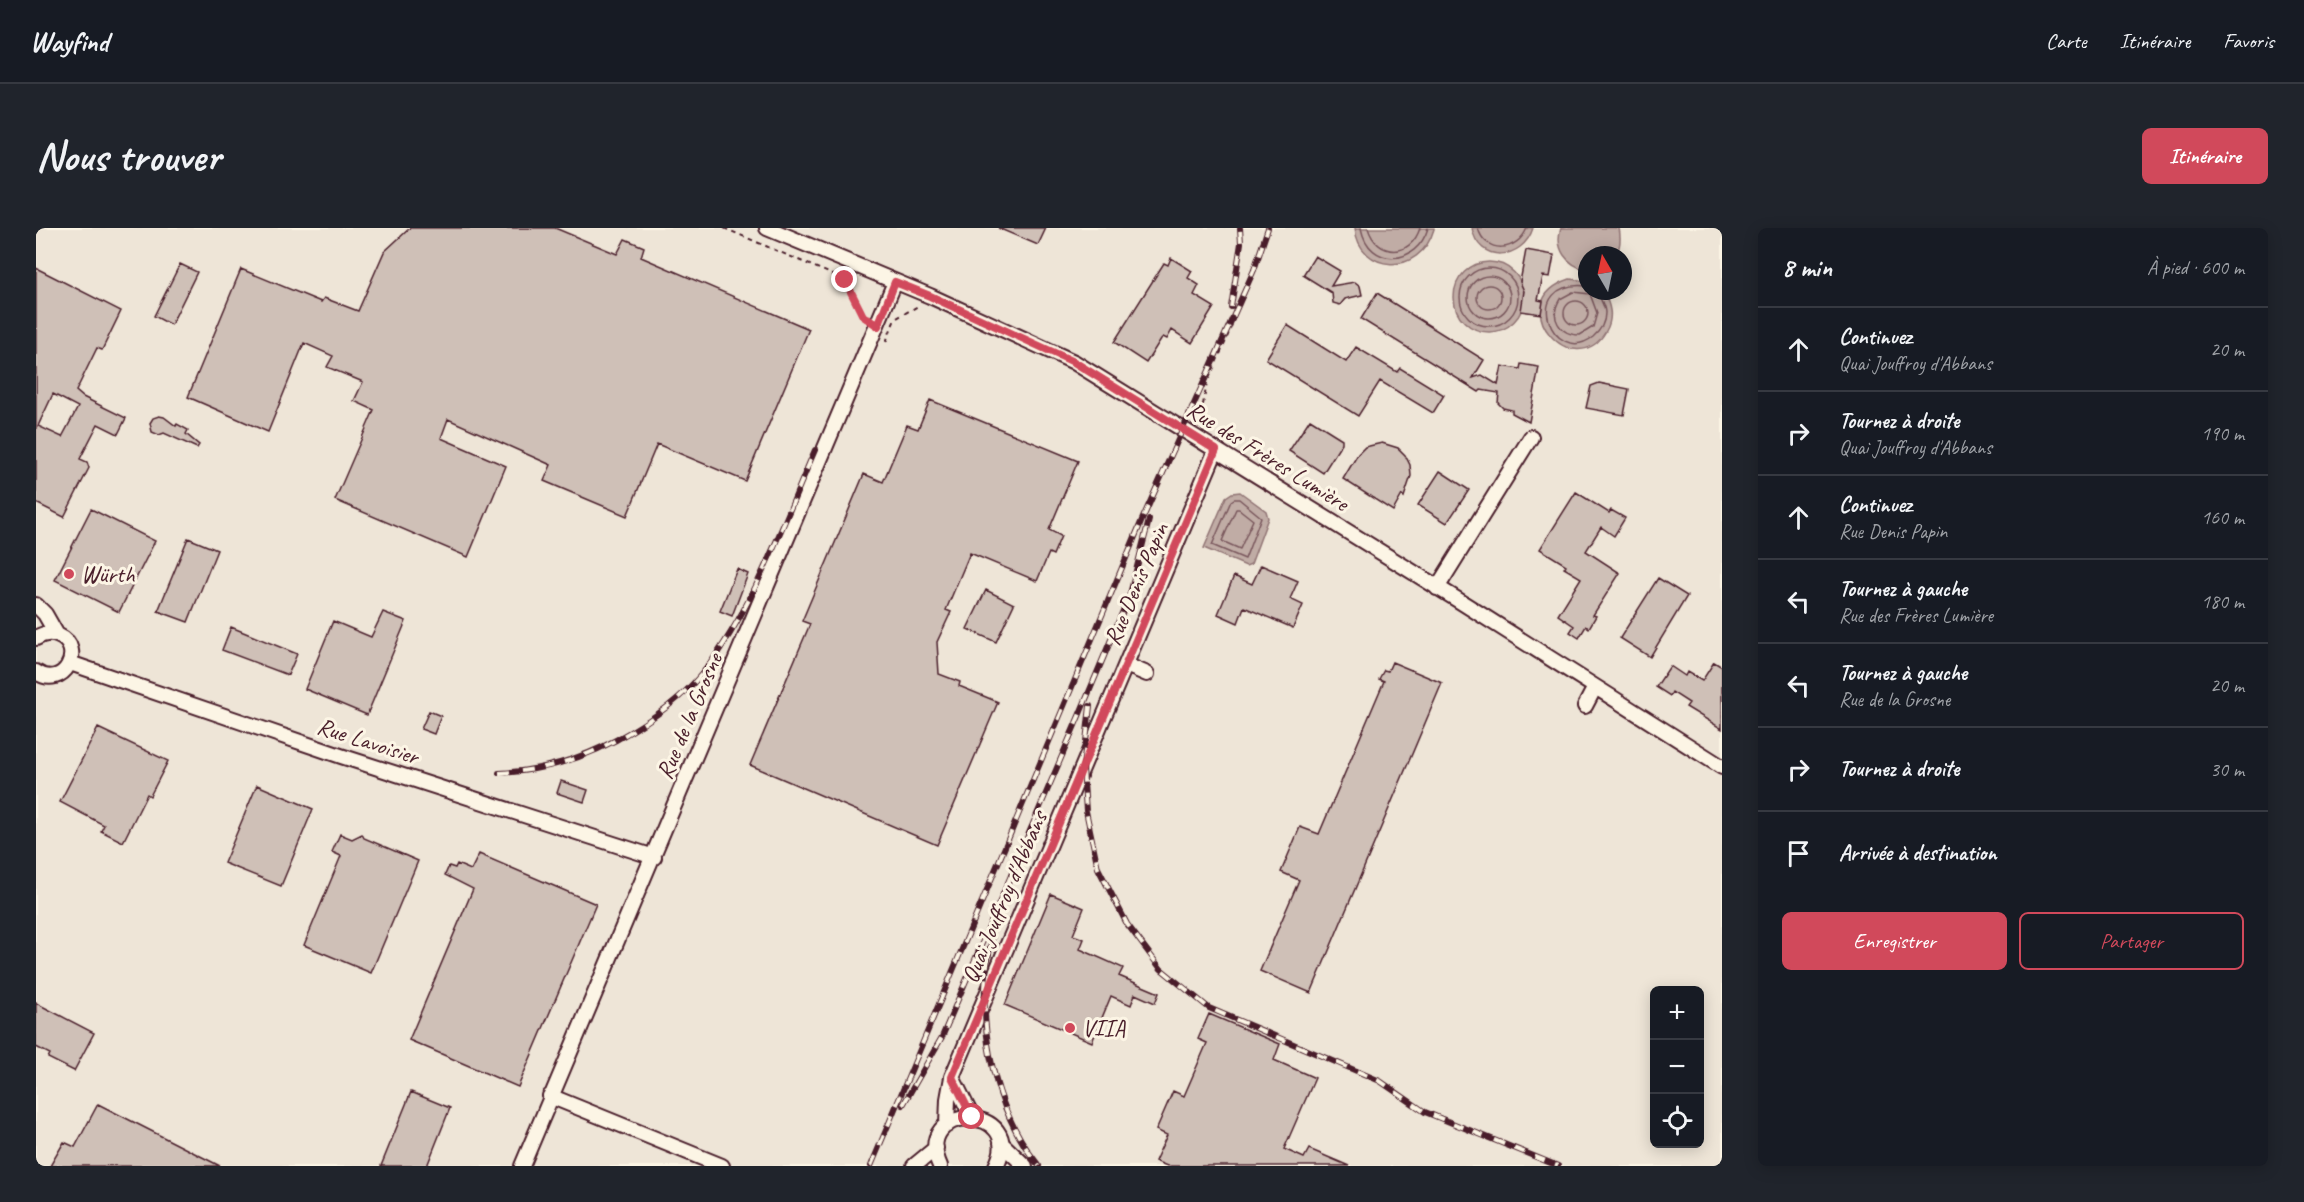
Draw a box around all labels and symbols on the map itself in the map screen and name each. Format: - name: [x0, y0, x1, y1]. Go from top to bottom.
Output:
- north arrow: [1578, 246, 1632, 300]
- route end: [831, 266, 857, 292]
- street label: Rue des Frères Lumière: [1182, 394, 1356, 519]
- street label: Rue Denis Papin: [1097, 517, 1176, 650]
- place label: Würth: [81, 559, 136, 589]
- marker: Würth: [62, 567, 76, 581]
- street label: Rue de la Grosne: [649, 647, 730, 783]
- street label: Rue Lavoisier: [314, 711, 425, 772]
- street label: Quai Jouffroy d'Abbans: [954, 804, 1055, 987]
- place label: VIIA: [1082, 1013, 1126, 1043]
- marker: VIIA: [1063, 1021, 1077, 1035]
- route start: [958, 1103, 984, 1129]

